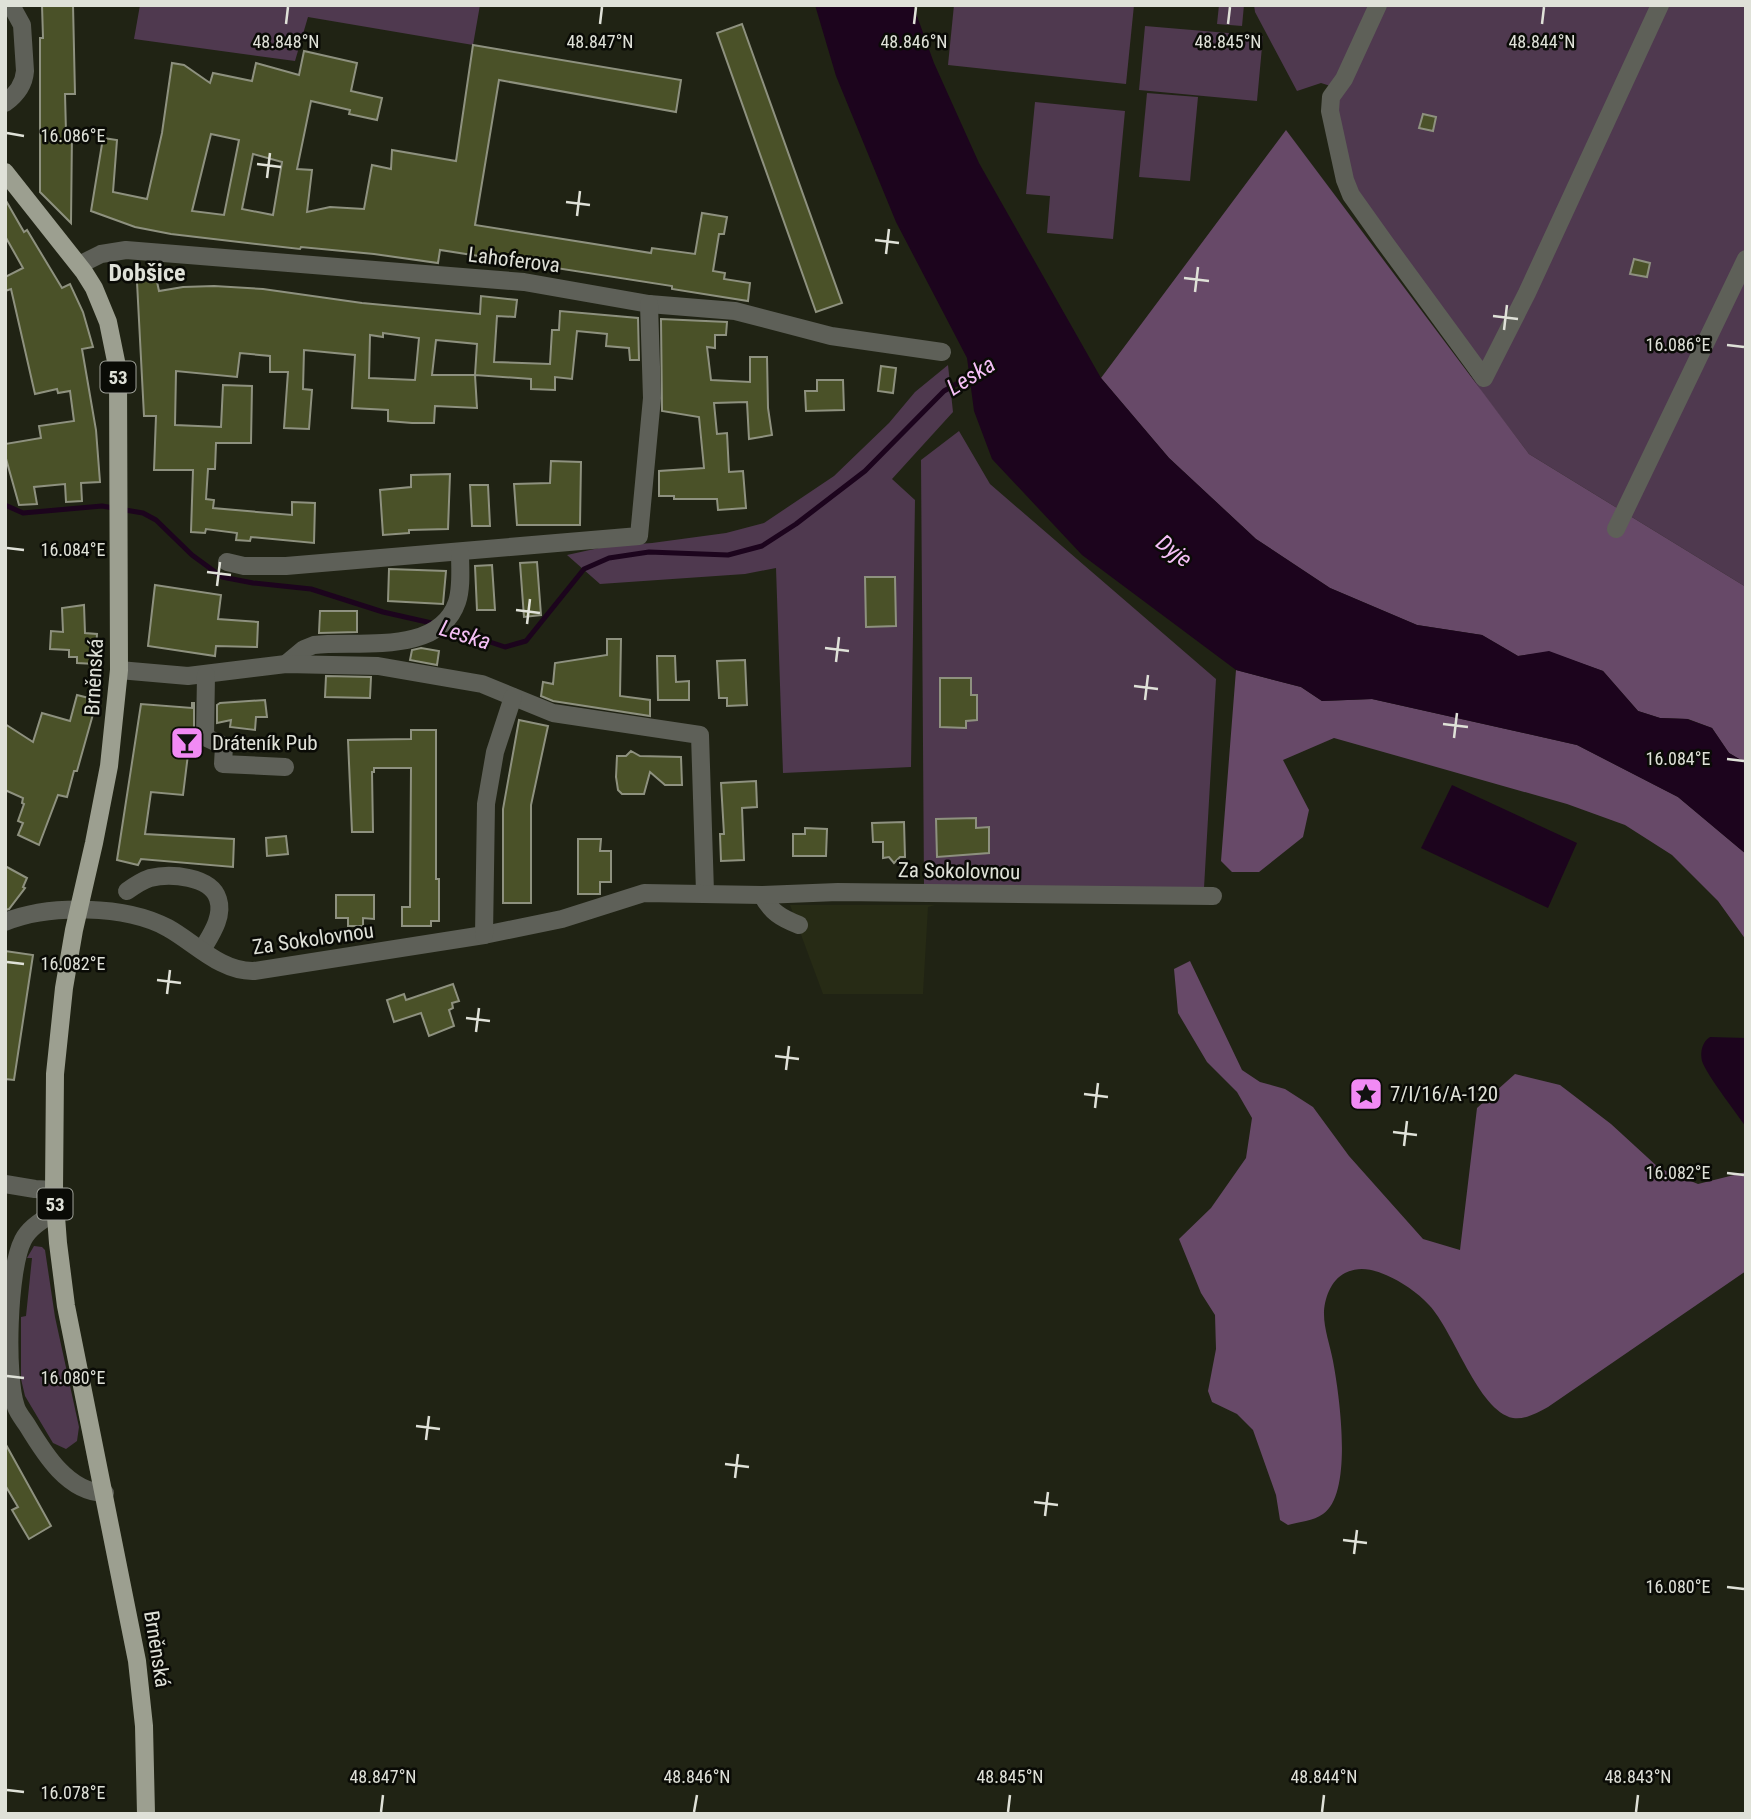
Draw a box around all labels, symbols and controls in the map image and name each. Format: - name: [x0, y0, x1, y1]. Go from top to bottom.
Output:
- text: 48.848°N: [252, 31, 320, 52]
- text: 48.847°N: [566, 31, 634, 52]
- text: 48.846°N: [880, 31, 948, 52]
- text: 48.845°N: [1194, 31, 1262, 52]
- text: 48.844°N: [1508, 31, 1576, 52]
- text: 16.086°E: [41, 125, 105, 146]
- street label: Lahoferova: [467, 242, 561, 278]
- district label: Dobšice: [109, 259, 185, 287]
- text: 16.086°E: [1646, 334, 1710, 355]
- water label: Leska: [942, 351, 1000, 401]
- road number: 53: [100, 362, 136, 392]
- water label: Dyje: [1151, 529, 1197, 573]
- text: 16.084°E: [41, 539, 105, 560]
- water label: Leska: [436, 614, 494, 656]
- street label: Brněnská: [80, 638, 108, 716]
- bar icon: Dráteník Pub: [168, 724, 206, 762]
- place label: Dráteník Pub: [212, 731, 318, 755]
- text: 16.084°E: [1646, 748, 1710, 769]
- street label: Za Sokolovnou: [898, 858, 1020, 884]
- street label: Za Sokolovnou: [251, 919, 375, 959]
- text: 16.082°E: [41, 953, 105, 974]
- place icon: 7/I/16/A-120: [1347, 1075, 1385, 1113]
- place label: 7/I/16/A-120: [1390, 1082, 1498, 1106]
- text: 16.082°E: [1646, 1162, 1710, 1183]
- road number: 53: [38, 1188, 72, 1220]
- text: 16.080°E: [41, 1367, 105, 1388]
- text: 16.080°E: [1646, 1576, 1710, 1597]
- street label: Brněnská: [139, 1609, 175, 1689]
- text: 48.847°N: [349, 1766, 417, 1787]
- text: 48.846°N: [663, 1766, 731, 1787]
- text: 48.845°N: [976, 1766, 1044, 1787]
- text: 48.844°N: [1290, 1766, 1358, 1787]
- text: 48.843°N: [1604, 1766, 1672, 1787]
- text: 16.078°E: [41, 1782, 105, 1803]

